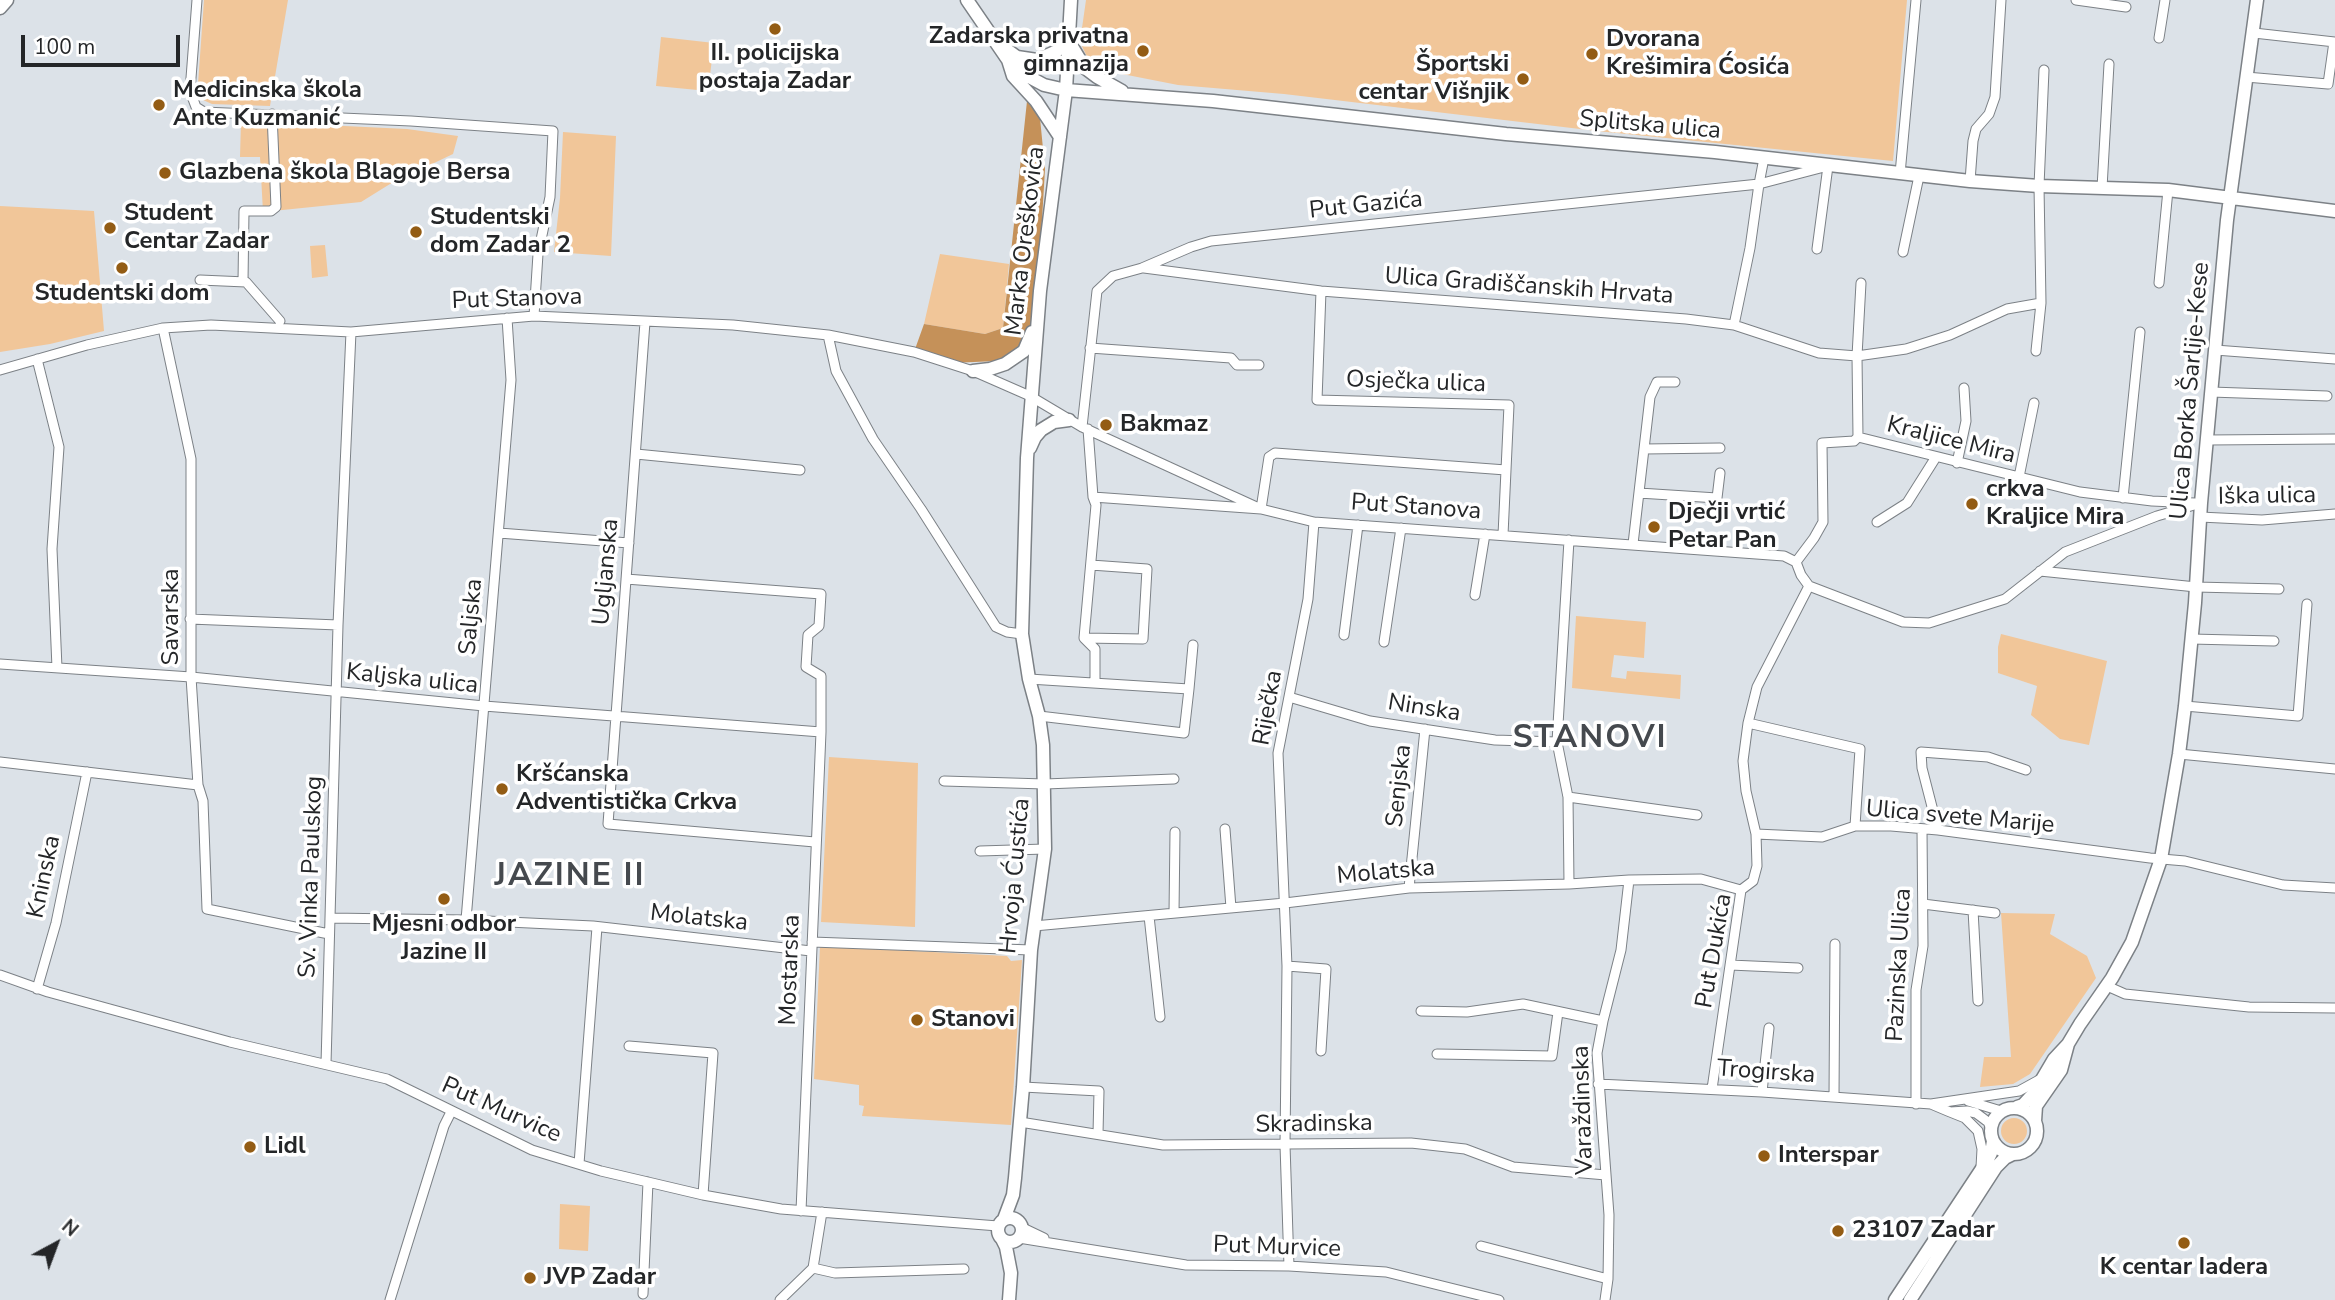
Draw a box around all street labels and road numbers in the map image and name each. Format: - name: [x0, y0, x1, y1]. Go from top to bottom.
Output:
- street label: Splitska ulica: [1578, 105, 1722, 147]
- street label: Marka Oreškovića: [1000, 145, 1052, 337]
- street label: Put Gazića: [1308, 186, 1424, 226]
- street label: Ulica Borka Šarlije-Kese: [2165, 261, 2217, 521]
- street label: Ulica Gradiščanskih Hrvata: [1384, 263, 1674, 311]
- street label: Put Stanova: [451, 283, 583, 317]
- street label: Osječka ulica: [1345, 366, 1487, 400]
- street label: Kraljice Mira: [1884, 411, 2018, 471]
- street label: Iška ulica: [2218, 482, 2316, 512]
- street label: Put Stanova: [1350, 489, 1482, 527]
- street label: Ugljanska: [588, 518, 626, 626]
- street label: Savarska: [158, 569, 186, 665]
- street label: Saljska: [454, 578, 490, 656]
- street label: Kaljska ulica: [345, 659, 479, 701]
- street label: Riječka: [1248, 668, 1290, 748]
- street label: Ninska: [1386, 689, 1462, 729]
- street label: Senjska: [1381, 743, 1419, 829]
- street label: Sv. Vinka Paulskog: [294, 775, 330, 979]
- street label: Ulica svete Marije: [1864, 795, 2056, 841]
- street label: Hrvoja Ćustića: [995, 797, 1037, 955]
- street label: Kninska: [22, 833, 68, 921]
- street label: Molatska: [1336, 854, 1436, 892]
- street label: Pazinska Ulica: [1882, 887, 1918, 1043]
- street label: Put Dukića: [1691, 892, 1739, 1010]
- street label: Molatska: [649, 900, 749, 938]
- street label: Mostarska: [775, 914, 807, 1026]
- street label: Varaždinska: [1567, 1045, 1601, 1175]
- street label: Trogirska: [1716, 1055, 1816, 1091]
- street label: Put Murvice: [437, 1072, 565, 1150]
- street label: Skradinska: [1255, 1110, 1373, 1140]
- street label: Put Murvice: [1213, 1231, 1341, 1265]

